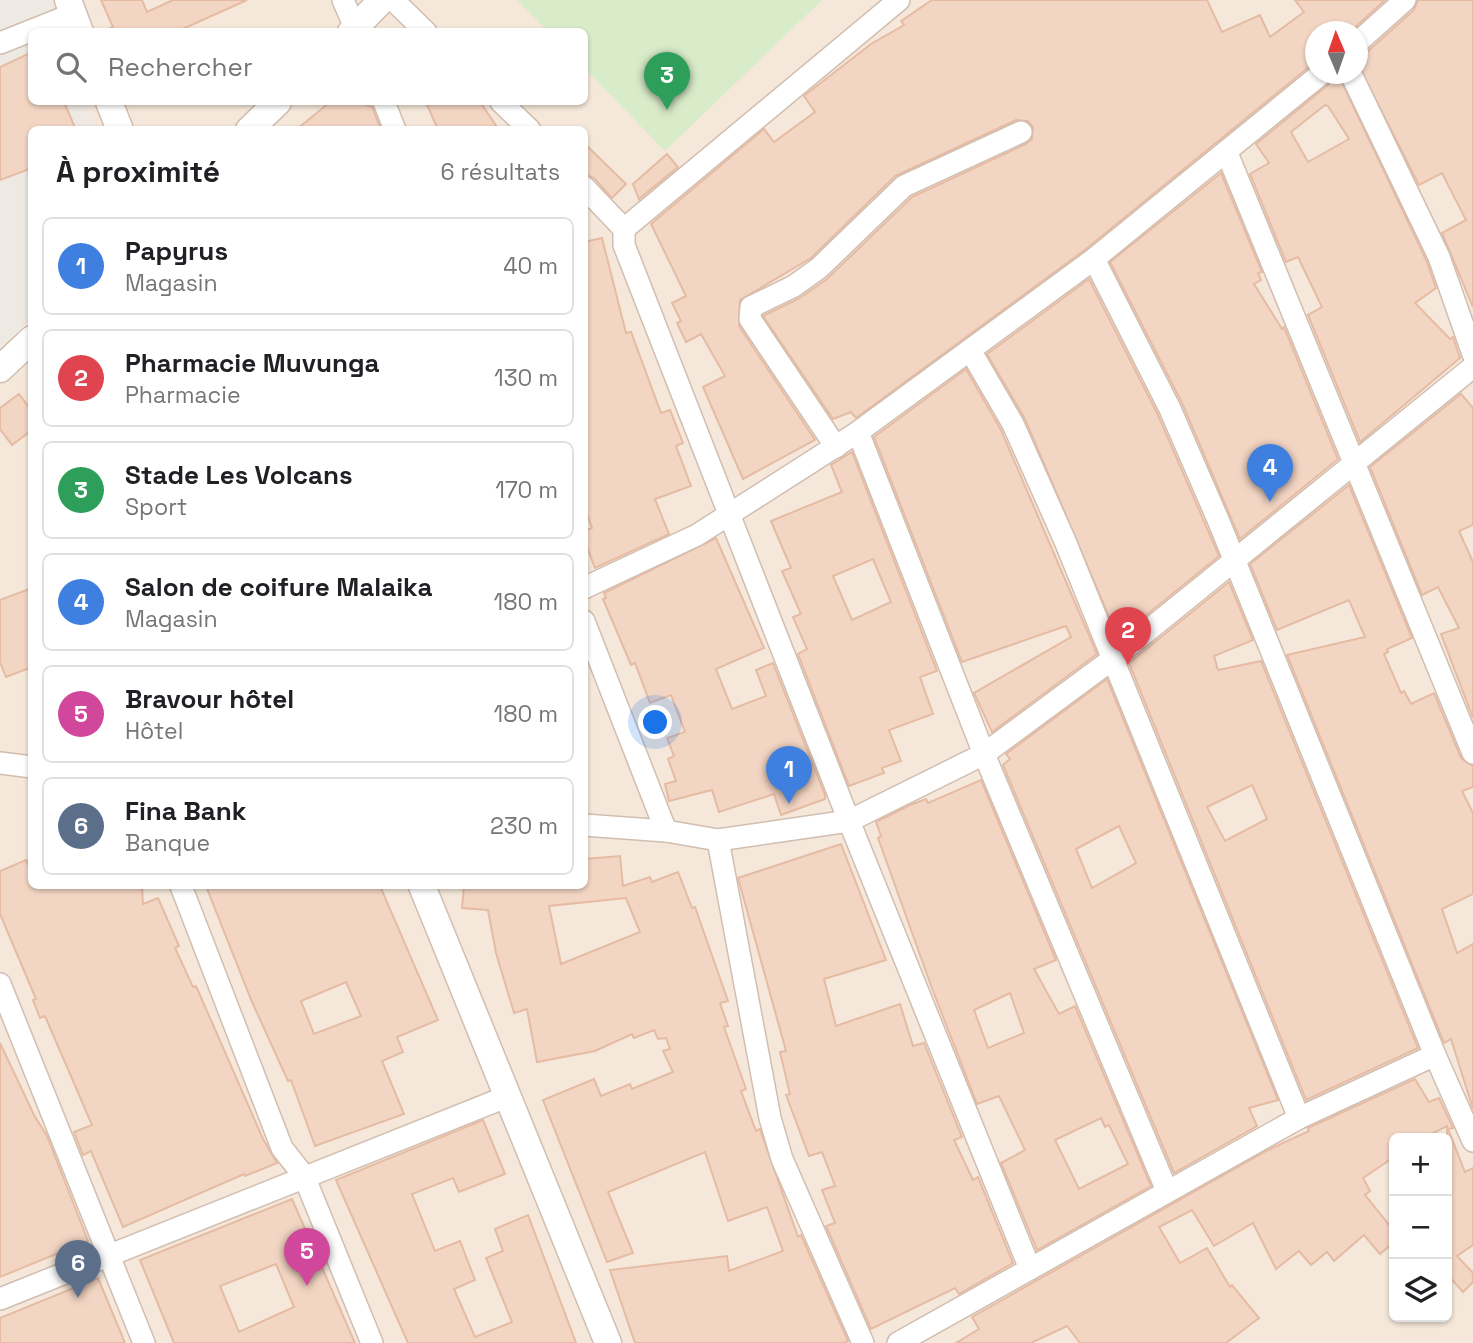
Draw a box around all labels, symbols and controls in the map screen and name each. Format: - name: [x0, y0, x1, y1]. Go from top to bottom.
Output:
- north arrow: [1305, 21, 1368, 84]
- search box: [28, 28, 588, 105]
- icon: search: [52, 48, 90, 86]
- text: Rechercher: [108, 50, 253, 84]
- pin: 3: [644, 52, 690, 110]
- text: À proximité: [56, 152, 220, 191]
- text: 6 résultats: [441, 157, 560, 187]
- text: Papyrus: [125, 234, 228, 268]
- text: 1: [76, 251, 86, 281]
- text: 40 m: [503, 251, 558, 281]
- text: Magasin: [125, 268, 218, 298]
- text: Pharmacie Muvunga: [125, 346, 380, 380]
- text: 2: [74, 363, 88, 393]
- text: 130 m: [494, 363, 558, 393]
- text: Pharmacie: [125, 380, 241, 410]
- pin: 4: [1247, 444, 1293, 502]
- text: Stade Les Volcans: [125, 458, 353, 492]
- text: 3: [74, 475, 88, 505]
- text: 170 m: [495, 475, 558, 505]
- text: Sport: [125, 492, 187, 522]
- text: Salon de coifure Malaika: [125, 570, 433, 604]
- text: 4: [74, 587, 88, 617]
- text: 180 m: [494, 587, 558, 617]
- text: Magasin: [125, 604, 218, 634]
- pin: 2: [1105, 607, 1151, 665]
- text: Bravour hôtel: [125, 682, 294, 716]
- text: 5: [74, 699, 88, 729]
- text: 180 m: [494, 699, 558, 729]
- your location: [638, 705, 672, 739]
- text: Hôtel: [125, 716, 183, 746]
- pin: 1: [766, 746, 812, 804]
- text: Fina Bank: [125, 794, 246, 828]
- text: 6: [74, 811, 88, 841]
- text: 230 m: [490, 811, 558, 841]
- text: Banque: [125, 828, 210, 858]
- map controls: [1389, 1133, 1452, 1322]
- button: +: [1389, 1133, 1452, 1196]
- button: −: [1389, 1196, 1452, 1259]
- pin: 5: [284, 1228, 330, 1286]
- pin: 6: [55, 1240, 101, 1298]
- button: layers: [1389, 1259, 1452, 1322]

